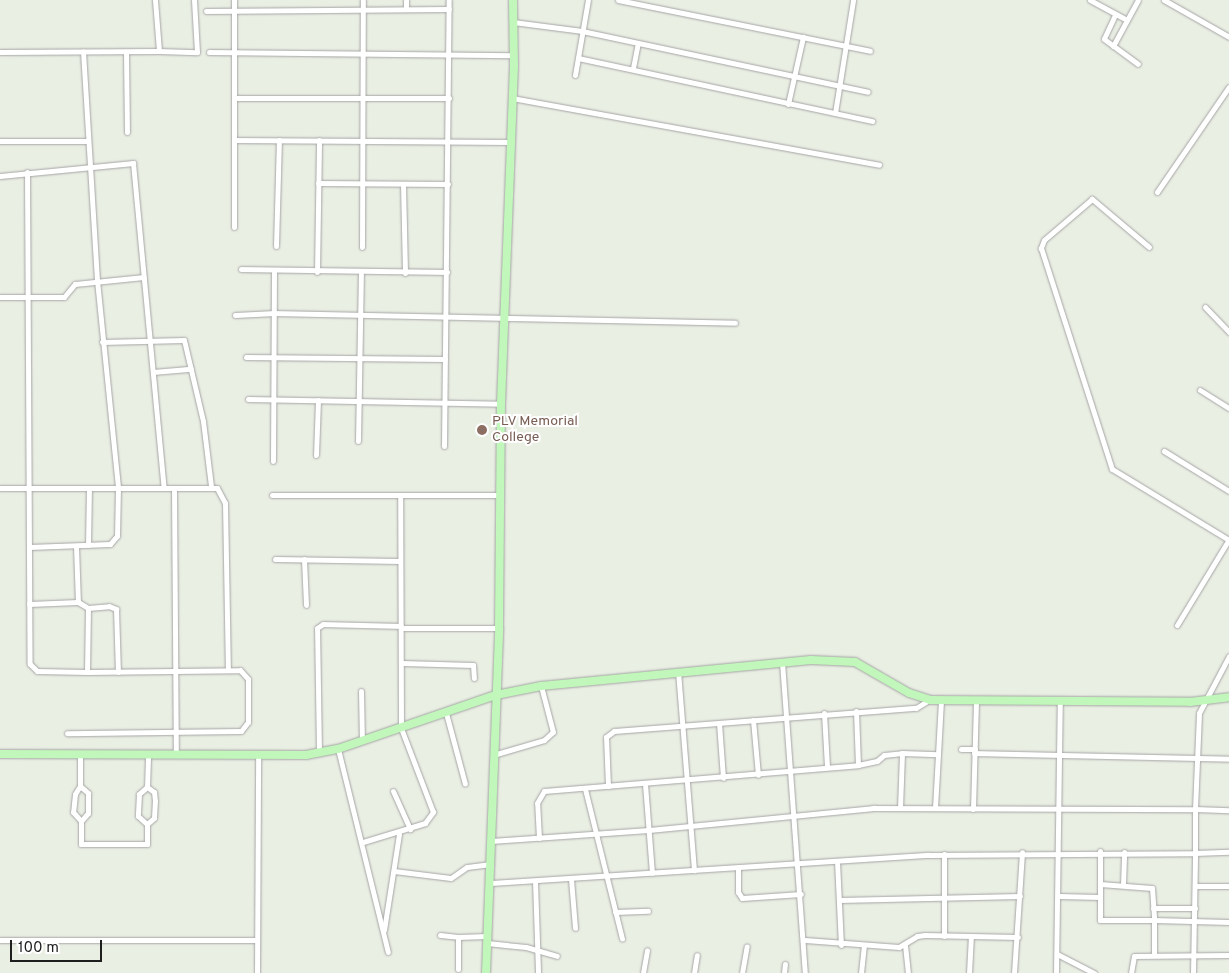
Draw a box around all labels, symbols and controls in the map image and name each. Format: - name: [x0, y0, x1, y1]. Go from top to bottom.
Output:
- place label: PLV Memorial College: [492, 414, 579, 447]
- marker: PLV Memorial College: [476, 424, 488, 436]
- scale bar: [12, 930, 105, 962]
- text: 100 m: [18, 939, 59, 958]

